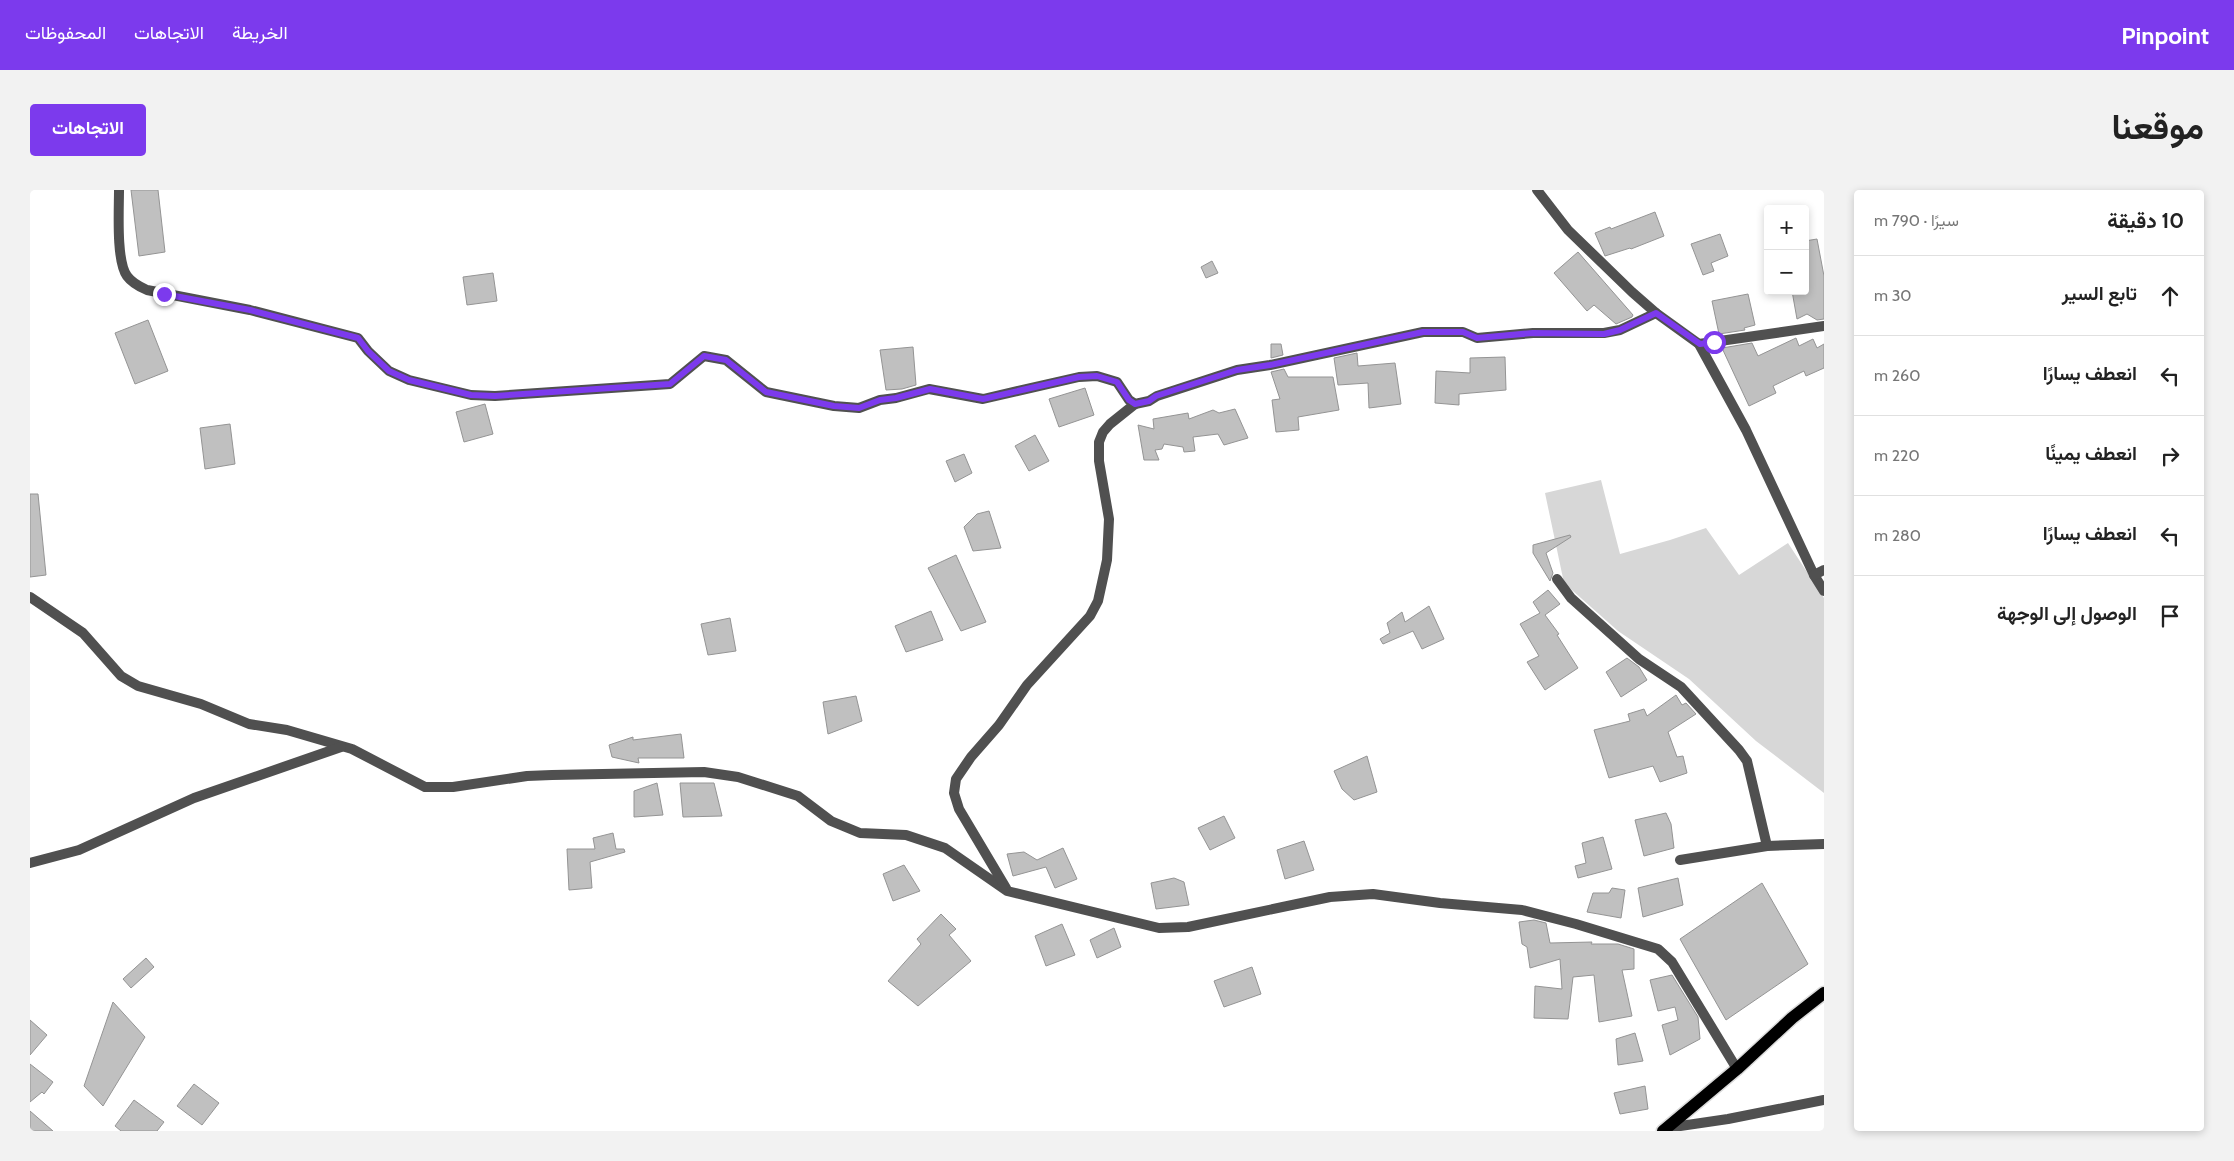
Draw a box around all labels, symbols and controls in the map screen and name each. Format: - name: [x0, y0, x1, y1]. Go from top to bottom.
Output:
- text: Pinpoint: [2121, 21, 2209, 50]
- text: المحفوظات: [25, 22, 106, 44]
- text: الاتجاهات: [134, 22, 204, 44]
- text: الخريطة: [232, 22, 288, 44]
- button: الاتجاهات: [30, 104, 146, 156]
- text: موقعنا: [2111, 105, 2204, 148]
- map controls: [1764, 205, 1809, 295]
- button: +: [1764, 205, 1809, 250]
- text: 10 دقيقة: [2107, 208, 2184, 233]
- text: سيرًا · 790 m: [1874, 211, 1959, 230]
- button: −: [1764, 250, 1809, 295]
- text: تابع السير: [2062, 282, 2137, 305]
- icon: ahead: [2156, 282, 2184, 310]
- route end: [153, 283, 176, 306]
- text: 30 m: [1874, 286, 1911, 305]
- route start: [1703, 331, 1726, 354]
- text: انعطف يسارًا: [2043, 362, 2137, 385]
- icon: left: [2156, 362, 2184, 390]
- text: 260 m: [1874, 366, 1920, 385]
- text: انعطف يمينًا: [2045, 442, 2137, 465]
- icon: right: [2156, 442, 2184, 470]
- text: 220 m: [1874, 446, 1920, 465]
- text: انعطف يسارًا: [2043, 522, 2137, 545]
- icon: left: [2156, 522, 2184, 550]
- text: 280 m: [1874, 526, 1921, 545]
- text: الوصول إلى الوجهة: [1997, 602, 2137, 625]
- icon: arrive: [2156, 602, 2184, 630]

